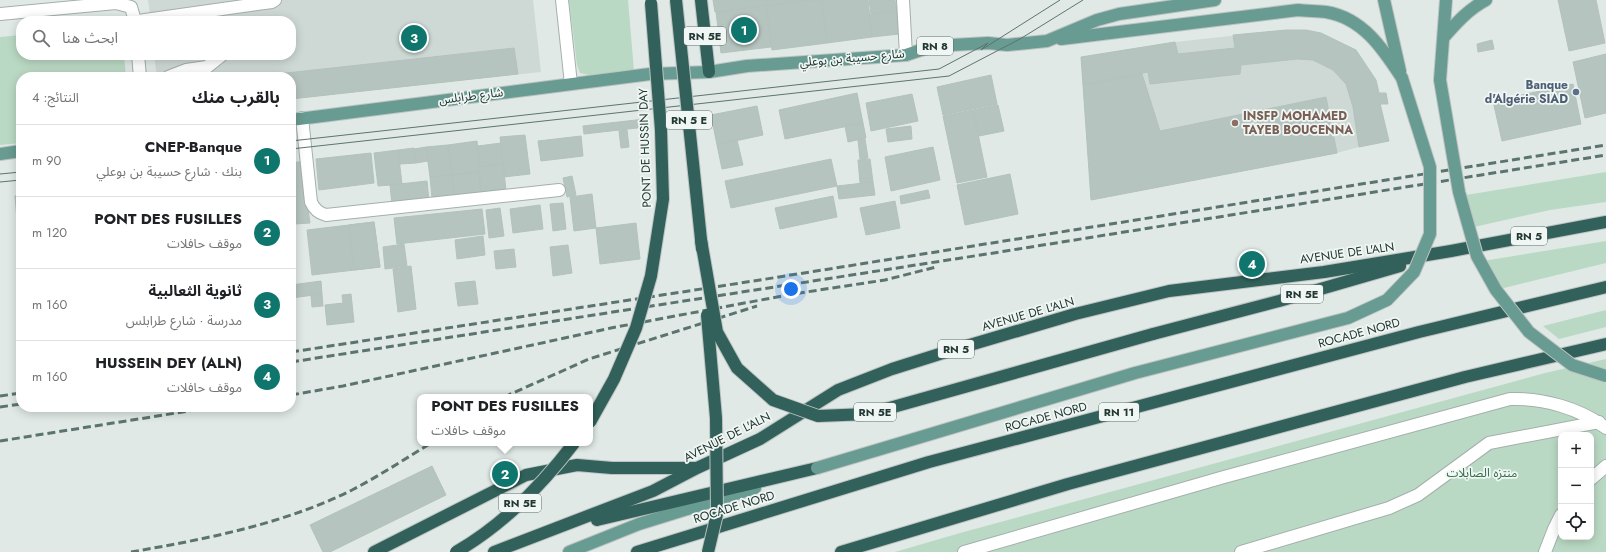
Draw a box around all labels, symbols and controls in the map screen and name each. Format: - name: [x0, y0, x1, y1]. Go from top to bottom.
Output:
- pin: 1: [731, 15, 757, 45]
- search box: [16, 16, 296, 60]
- pin: 3: [401, 23, 427, 53]
- icon: search: [30, 27, 52, 49]
- text: ابحث هنا: [62, 27, 118, 49]
- road number: RN 5E: [684, 27, 726, 45]
- road number: RN 8: [917, 37, 953, 55]
- street label: شارع حسيبة بن بوعلي: [799, 44, 905, 72]
- place label: Banque d'Algérie SIAD: [1485, 76, 1568, 108]
- street label: شارع طرابلس: [438, 83, 504, 109]
- text: بالقرب منك: [192, 85, 280, 109]
- marker: Banque d'Algérie SIAD: [1571, 87, 1581, 97]
- text: النتائج: 4: [32, 88, 79, 107]
- street label: PONT DE HUSSIN DAY: [634, 88, 656, 208]
- place label: INSFP MOHAMED TAYEB BOUCENNA: [1243, 107, 1353, 139]
- road number: RN 5 E: [666, 111, 712, 129]
- marker: INSFP MOHAMED TAYEB BOUCENNA: [1230, 118, 1240, 128]
- text: CNEP-Banque: [145, 136, 242, 158]
- text: 90 m: [32, 151, 61, 170]
- text: 1: [264, 151, 270, 170]
- text: بنك · شارع حسيبة بن بوعلي: [96, 162, 242, 181]
- text: PONT DES FUSILLES: [94, 208, 242, 230]
- text: 120 m: [32, 223, 67, 242]
- text: 2: [263, 223, 271, 242]
- road number: RN 5: [1511, 227, 1547, 245]
- text: موقف حافلات: [167, 234, 242, 253]
- street label: AVENUE DE L'ALN: [1299, 237, 1395, 269]
- pin: 4: [1239, 249, 1265, 279]
- your location: [781, 279, 801, 299]
- text: ثانوية الثعالبية: [149, 280, 242, 302]
- road number: RN 5E: [1281, 285, 1323, 303]
- street label: AVENUE DE L'ALN: [980, 292, 1076, 336]
- text: 160 m: [32, 295, 67, 314]
- text: 3: [263, 295, 271, 314]
- text: مدرسة · شارع طرابلس: [126, 311, 242, 330]
- street label: ROCADE NORD: [1316, 313, 1402, 353]
- road number: RN 5: [938, 340, 974, 358]
- text: HUSSEIN DEY (ALN): [95, 352, 242, 374]
- text: 160 m: [32, 367, 67, 386]
- text: 4: [262, 367, 272, 386]
- text: موقف حافلات: [167, 378, 242, 397]
- popup: [417, 394, 593, 446]
- text: PONT DES FUSILLES: [431, 395, 579, 417]
- street label: ROCADE NORD: [1003, 397, 1089, 437]
- road number: RN 5E: [854, 403, 896, 421]
- road number: RN 11: [1099, 403, 1139, 421]
- street label: AVENUE DE L'ALN: [681, 407, 773, 467]
- text: موقف حافلات: [431, 421, 506, 440]
- map controls: [1558, 432, 1594, 540]
- button: +: [1558, 432, 1594, 468]
- pin: 2: [492, 459, 518, 489]
- park label: منتزه الصابلات: [1447, 464, 1517, 482]
- button: −: [1558, 468, 1594, 504]
- street label: ROCADE NORD: [691, 486, 777, 528]
- road number: RN 5E: [499, 494, 541, 512]
- button: locate: [1558, 504, 1594, 540]

